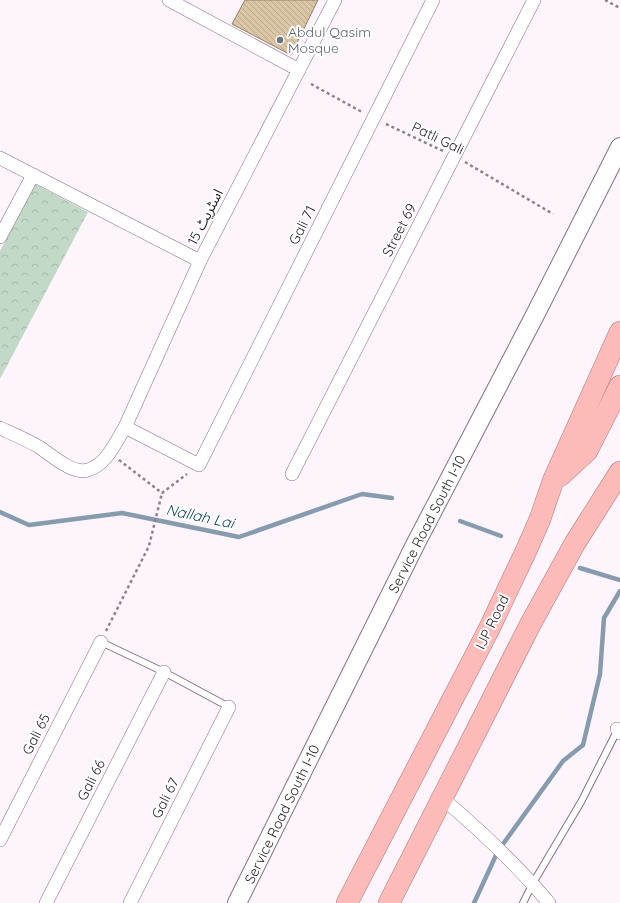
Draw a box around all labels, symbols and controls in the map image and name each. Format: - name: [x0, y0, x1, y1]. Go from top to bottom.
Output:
- place label: Abdul Qasim Mosque: [288, 23, 371, 57]
- marker: Abdul Qasim Mosque: [275, 35, 285, 45]
- street label: Patli Gali: [409, 118, 467, 158]
- street label: اسٹریٹ 15: [183, 186, 227, 248]
- street label: Street 69: [378, 200, 420, 260]
- street label: Gali 71: [285, 202, 319, 248]
- street label: Service Road South I-10: [384, 452, 470, 596]
- water label: Nallah Lai: [164, 500, 237, 533]
- street label: IJP Road: [471, 592, 513, 652]
- street label: Gali 65: [18, 710, 54, 758]
- street label: Service Road South I-10: [240, 742, 324, 886]
- street label: Gali 66: [73, 756, 109, 803]
- street label: Gali 67: [147, 775, 183, 821]

